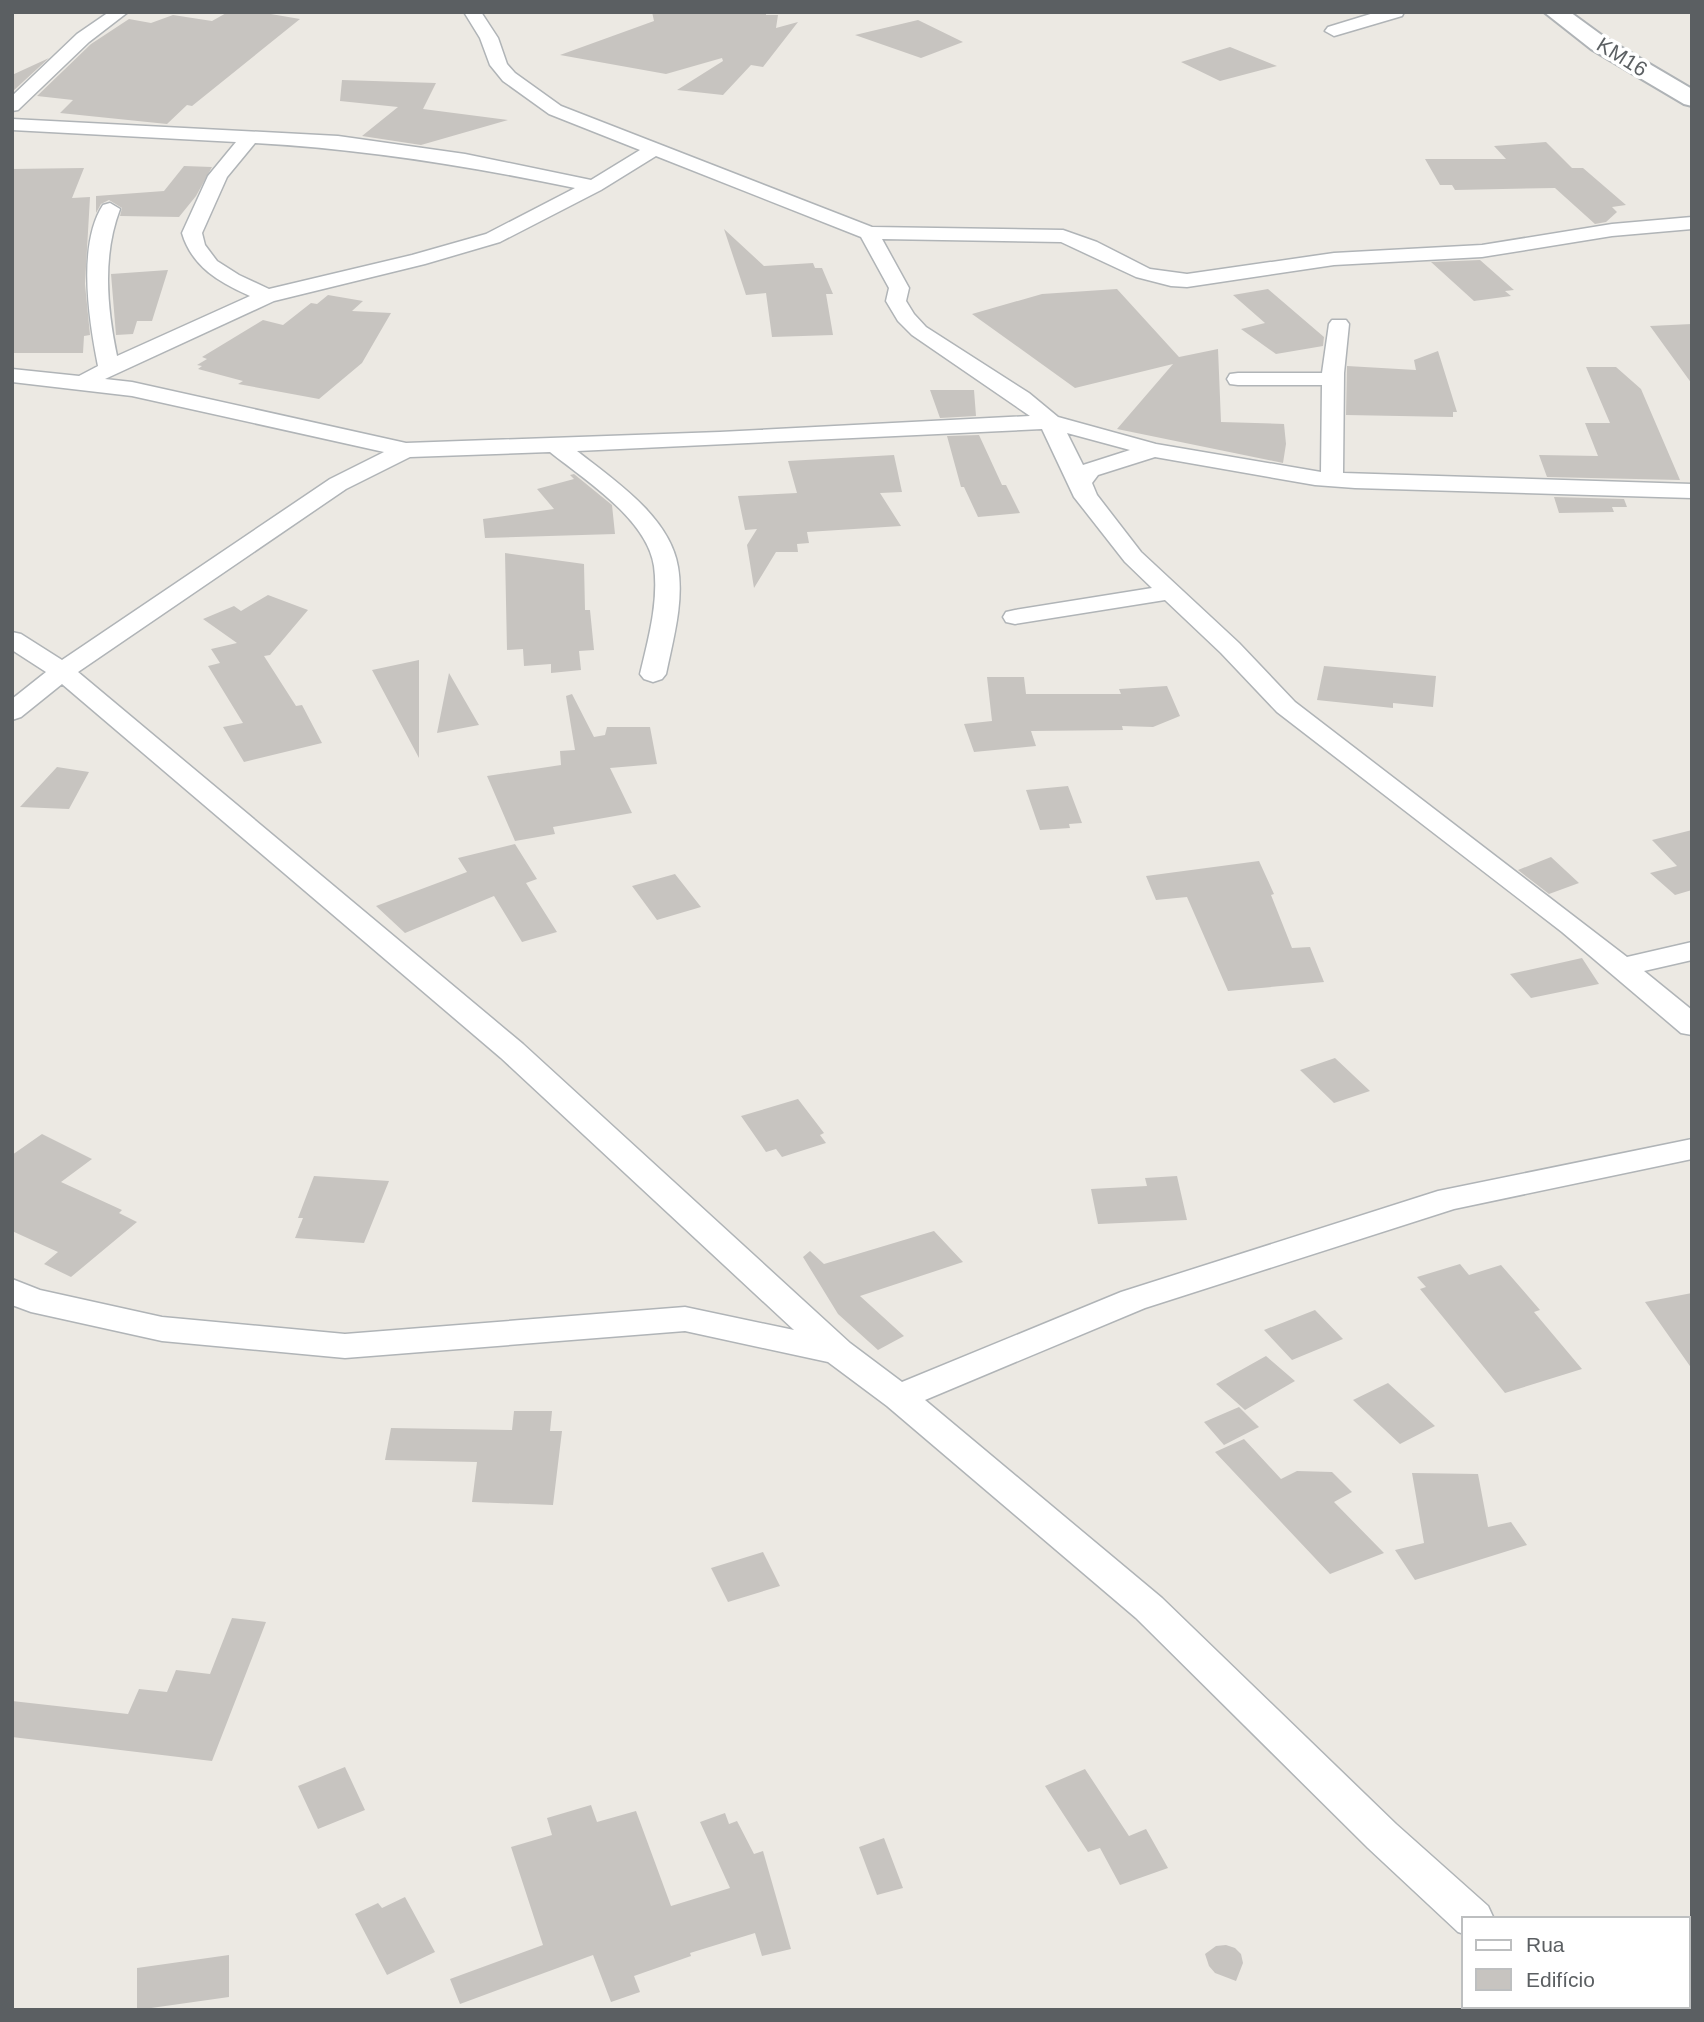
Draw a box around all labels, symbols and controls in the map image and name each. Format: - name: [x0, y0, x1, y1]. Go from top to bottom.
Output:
- street label: KM16: [1593, 32, 1652, 81]
- legend: [1462, 1917, 1690, 2008]
- text: Rua: [1526, 1933, 1565, 1956]
- text: Edifício: [1526, 1968, 1595, 1991]

